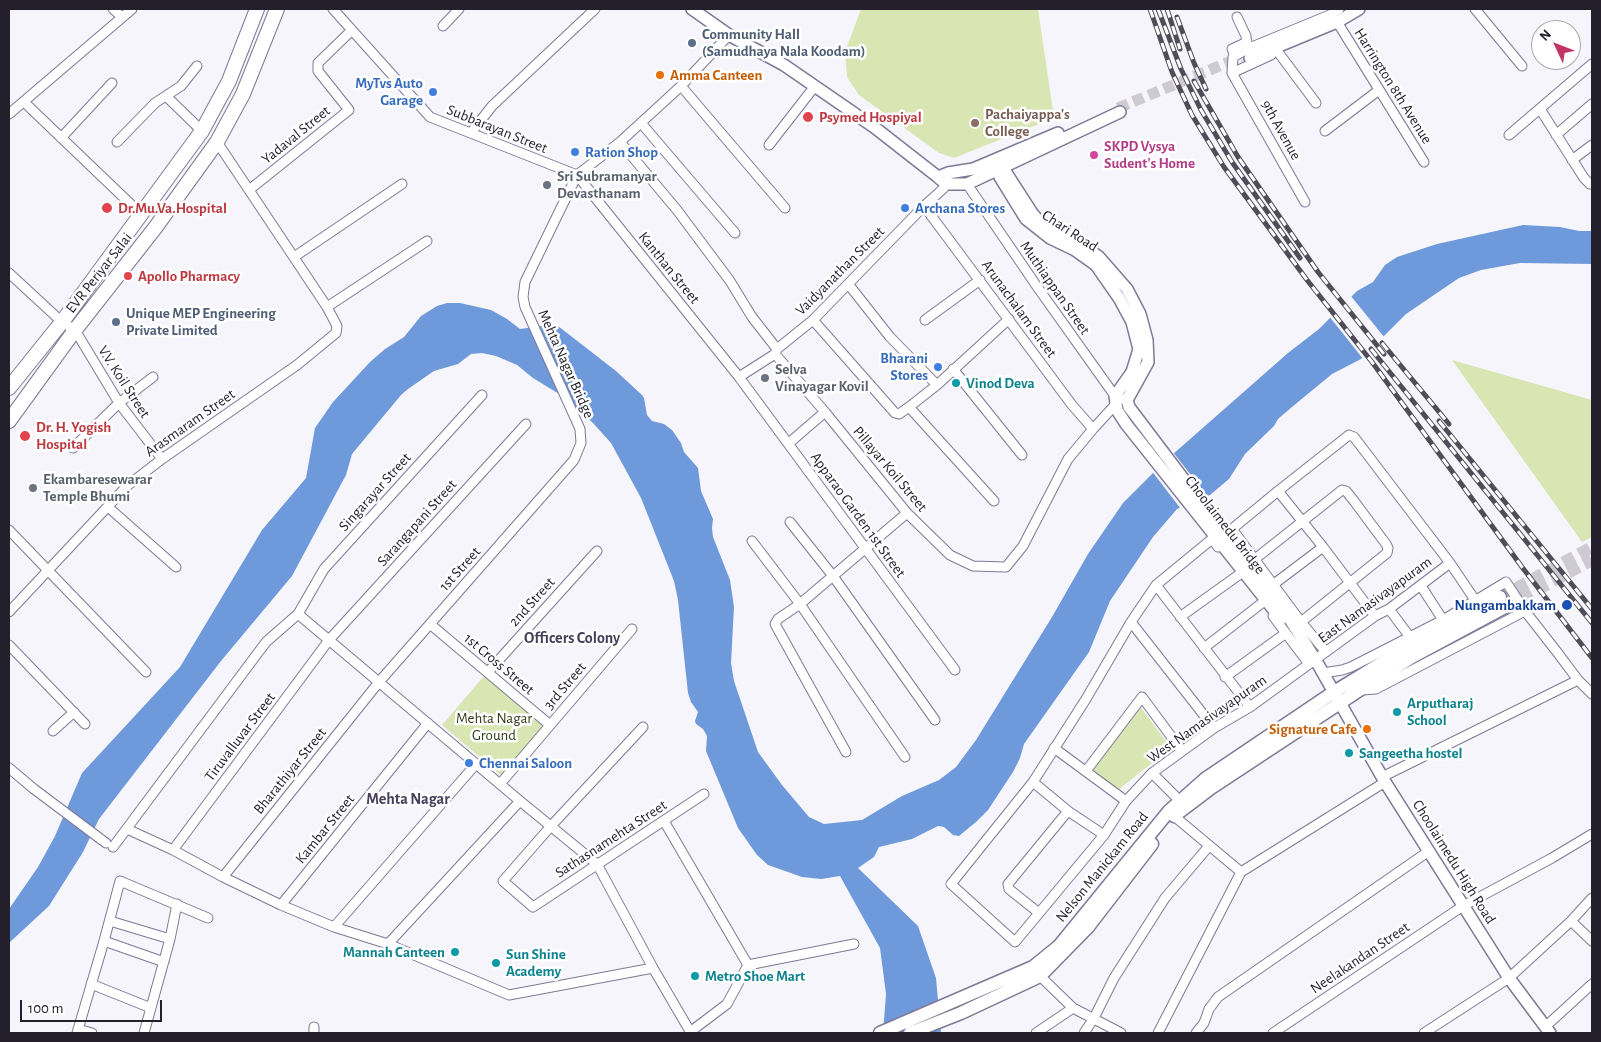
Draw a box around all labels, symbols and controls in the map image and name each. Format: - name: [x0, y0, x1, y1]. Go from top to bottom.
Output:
- north arrow: [1531, 20, 1581, 70]
- place label: Community Hall (Samudhaya Nala Koodam): [702, 25, 865, 60]
- street label: Harrington 8th Avenue: [1350, 25, 1436, 147]
- text: N: [1537, 27, 1554, 44]
- marker: Community Hall (Samudhaya Nala Koodam): [686, 37, 698, 49]
- place label: Amma Canteen: [670, 66, 762, 84]
- marker: Amma Canteen: [654, 69, 666, 81]
- place label: MyTvs Auto Garage: [355, 74, 423, 109]
- marker: MyTvs Auto Garage: [427, 86, 439, 98]
- street label: 9th Avenue: [1257, 97, 1305, 163]
- street label: Subbarayan Street: [444, 101, 550, 157]
- street label: Yadaval Street: [258, 102, 334, 168]
- place label: Pachaiyappa's College: [985, 105, 1070, 140]
- place label: Psymed Hospiyal: [819, 108, 922, 126]
- marker: Psymed Hospiyal: [801, 110, 815, 124]
- marker: Pachaiyappa's College: [969, 117, 981, 129]
- place label: SKPD Vysya Sudent's Home: [1104, 137, 1195, 172]
- place label: Ration Shop: [585, 143, 658, 161]
- marker: Ration Shop: [569, 146, 581, 158]
- marker: SKPD Vysya Sudent's Home: [1088, 149, 1100, 161]
- place label: Sri Subramanyar Devasthanam: [557, 167, 657, 202]
- marker: Sri Subramanyar Devasthanam: [541, 179, 553, 191]
- place label: Dr.Mu.Va.Hospital: [118, 199, 227, 217]
- place label: Archana Stores: [915, 199, 1005, 217]
- marker: Dr.Mu.Va.Hospital: [100, 201, 114, 215]
- marker: Archana Stores: [899, 202, 911, 214]
- street label: Chari Road: [1039, 206, 1101, 256]
- street label: Vaidyanathan Street: [792, 223, 888, 319]
- street label: Kanthan Street: [634, 228, 704, 308]
- street label: EVR Periyar Salai: [62, 229, 136, 317]
- street label: Muthiappan Street: [1016, 238, 1094, 338]
- street label: Arunachalam Street: [978, 257, 1060, 361]
- place label: Apollo Pharmacy: [138, 267, 240, 285]
- marker: Apollo Pharmacy: [122, 270, 134, 282]
- place label: Unique MEP Engineering Private Limited: [126, 304, 276, 339]
- street label: Mehta Nagar Bridge: [534, 307, 598, 421]
- marker: Unique MEP Engineering Private Limited: [110, 316, 122, 328]
- street label: V.V. Koil Street: [94, 342, 154, 422]
- place label: Bharani Stores: [880, 349, 928, 384]
- place label: Selva Vinayagar Kovil: [775, 360, 869, 395]
- marker: Bharani Stores: [932, 361, 944, 373]
- marker: Selva Vinayagar Kovil: [759, 372, 771, 384]
- place label: Vinod Deva: [966, 374, 1035, 392]
- marker: Vinod Deva: [950, 377, 962, 389]
- street label: Arasmaram Street: [142, 385, 238, 461]
- place label: Dr. H. Yogish Hospital: [36, 418, 111, 453]
- street label: Pillayar Koil Street: [849, 423, 931, 515]
- marker: Dr. H. Yogish Hospital: [18, 429, 32, 443]
- street label: Singarayar Street: [335, 449, 415, 535]
- street label: Apparao Garden 1st Street: [806, 449, 910, 581]
- place label: Ekambaresewarar Temple Bhumi: [43, 470, 152, 505]
- street label: Choolaimedu Bridge: [1181, 472, 1269, 578]
- street label: Sarangapani Street: [373, 476, 461, 570]
- marker: Ekambaresewarar Temple Bhumi: [27, 482, 39, 494]
- street label: 1st Street: [435, 543, 485, 595]
- street label: East Namasivayapuram: [1315, 553, 1435, 647]
- street label: 2nd Street: [505, 574, 559, 630]
- place label: Nungambakkam: [1455, 596, 1556, 614]
- marker: Nungambakkam: [1560, 598, 1574, 612]
- district label: Officers Colony: [524, 628, 620, 648]
- street label: 1st Cross Street: [460, 629, 538, 699]
- street label: 3rd Street: [540, 659, 590, 713]
- street label: West Namasivayapuram: [1144, 671, 1270, 767]
- street label: Tiruvalluvar Street: [201, 689, 279, 785]
- place label: Arputharaj School: [1407, 694, 1473, 729]
- marker: Arputharaj School: [1391, 706, 1403, 718]
- park label: Mehta Nagar Ground: [456, 709, 532, 744]
- place label: Signature Cafe: [1269, 720, 1357, 738]
- marker: Signature Cafe: [1361, 723, 1373, 735]
- street label: Bharathiyar Street: [250, 724, 330, 818]
- place label: Sangeetha hostel: [1359, 744, 1463, 762]
- marker: Sangeetha hostel: [1343, 747, 1355, 759]
- place label: Chennai Saloon: [479, 754, 572, 772]
- marker: Chennai Saloon: [463, 757, 475, 769]
- district label: Mehta Nagar: [366, 789, 450, 809]
- street label: Kambar Street: [292, 791, 358, 867]
- street label: Sathasnamehta Street: [552, 796, 670, 882]
- street label: Choolaimedu High Road: [1409, 797, 1499, 927]
- street label: Nelson Manickam Road: [1052, 808, 1152, 926]
- street label: Neelakandan Street: [1307, 918, 1413, 998]
- place label: Mannah Canteen: [343, 943, 445, 961]
- place label: Sun Shine Academy: [506, 945, 566, 980]
- marker: Mannah Canteen: [449, 946, 461, 958]
- marker: Sun Shine Academy: [490, 957, 502, 969]
- place label: Metro Shoe Mart: [705, 967, 805, 985]
- marker: Metro Shoe Mart: [689, 970, 701, 982]
- scale bar: [22, 990, 165, 1022]
- text: 100 m: [28, 1001, 63, 1016]

